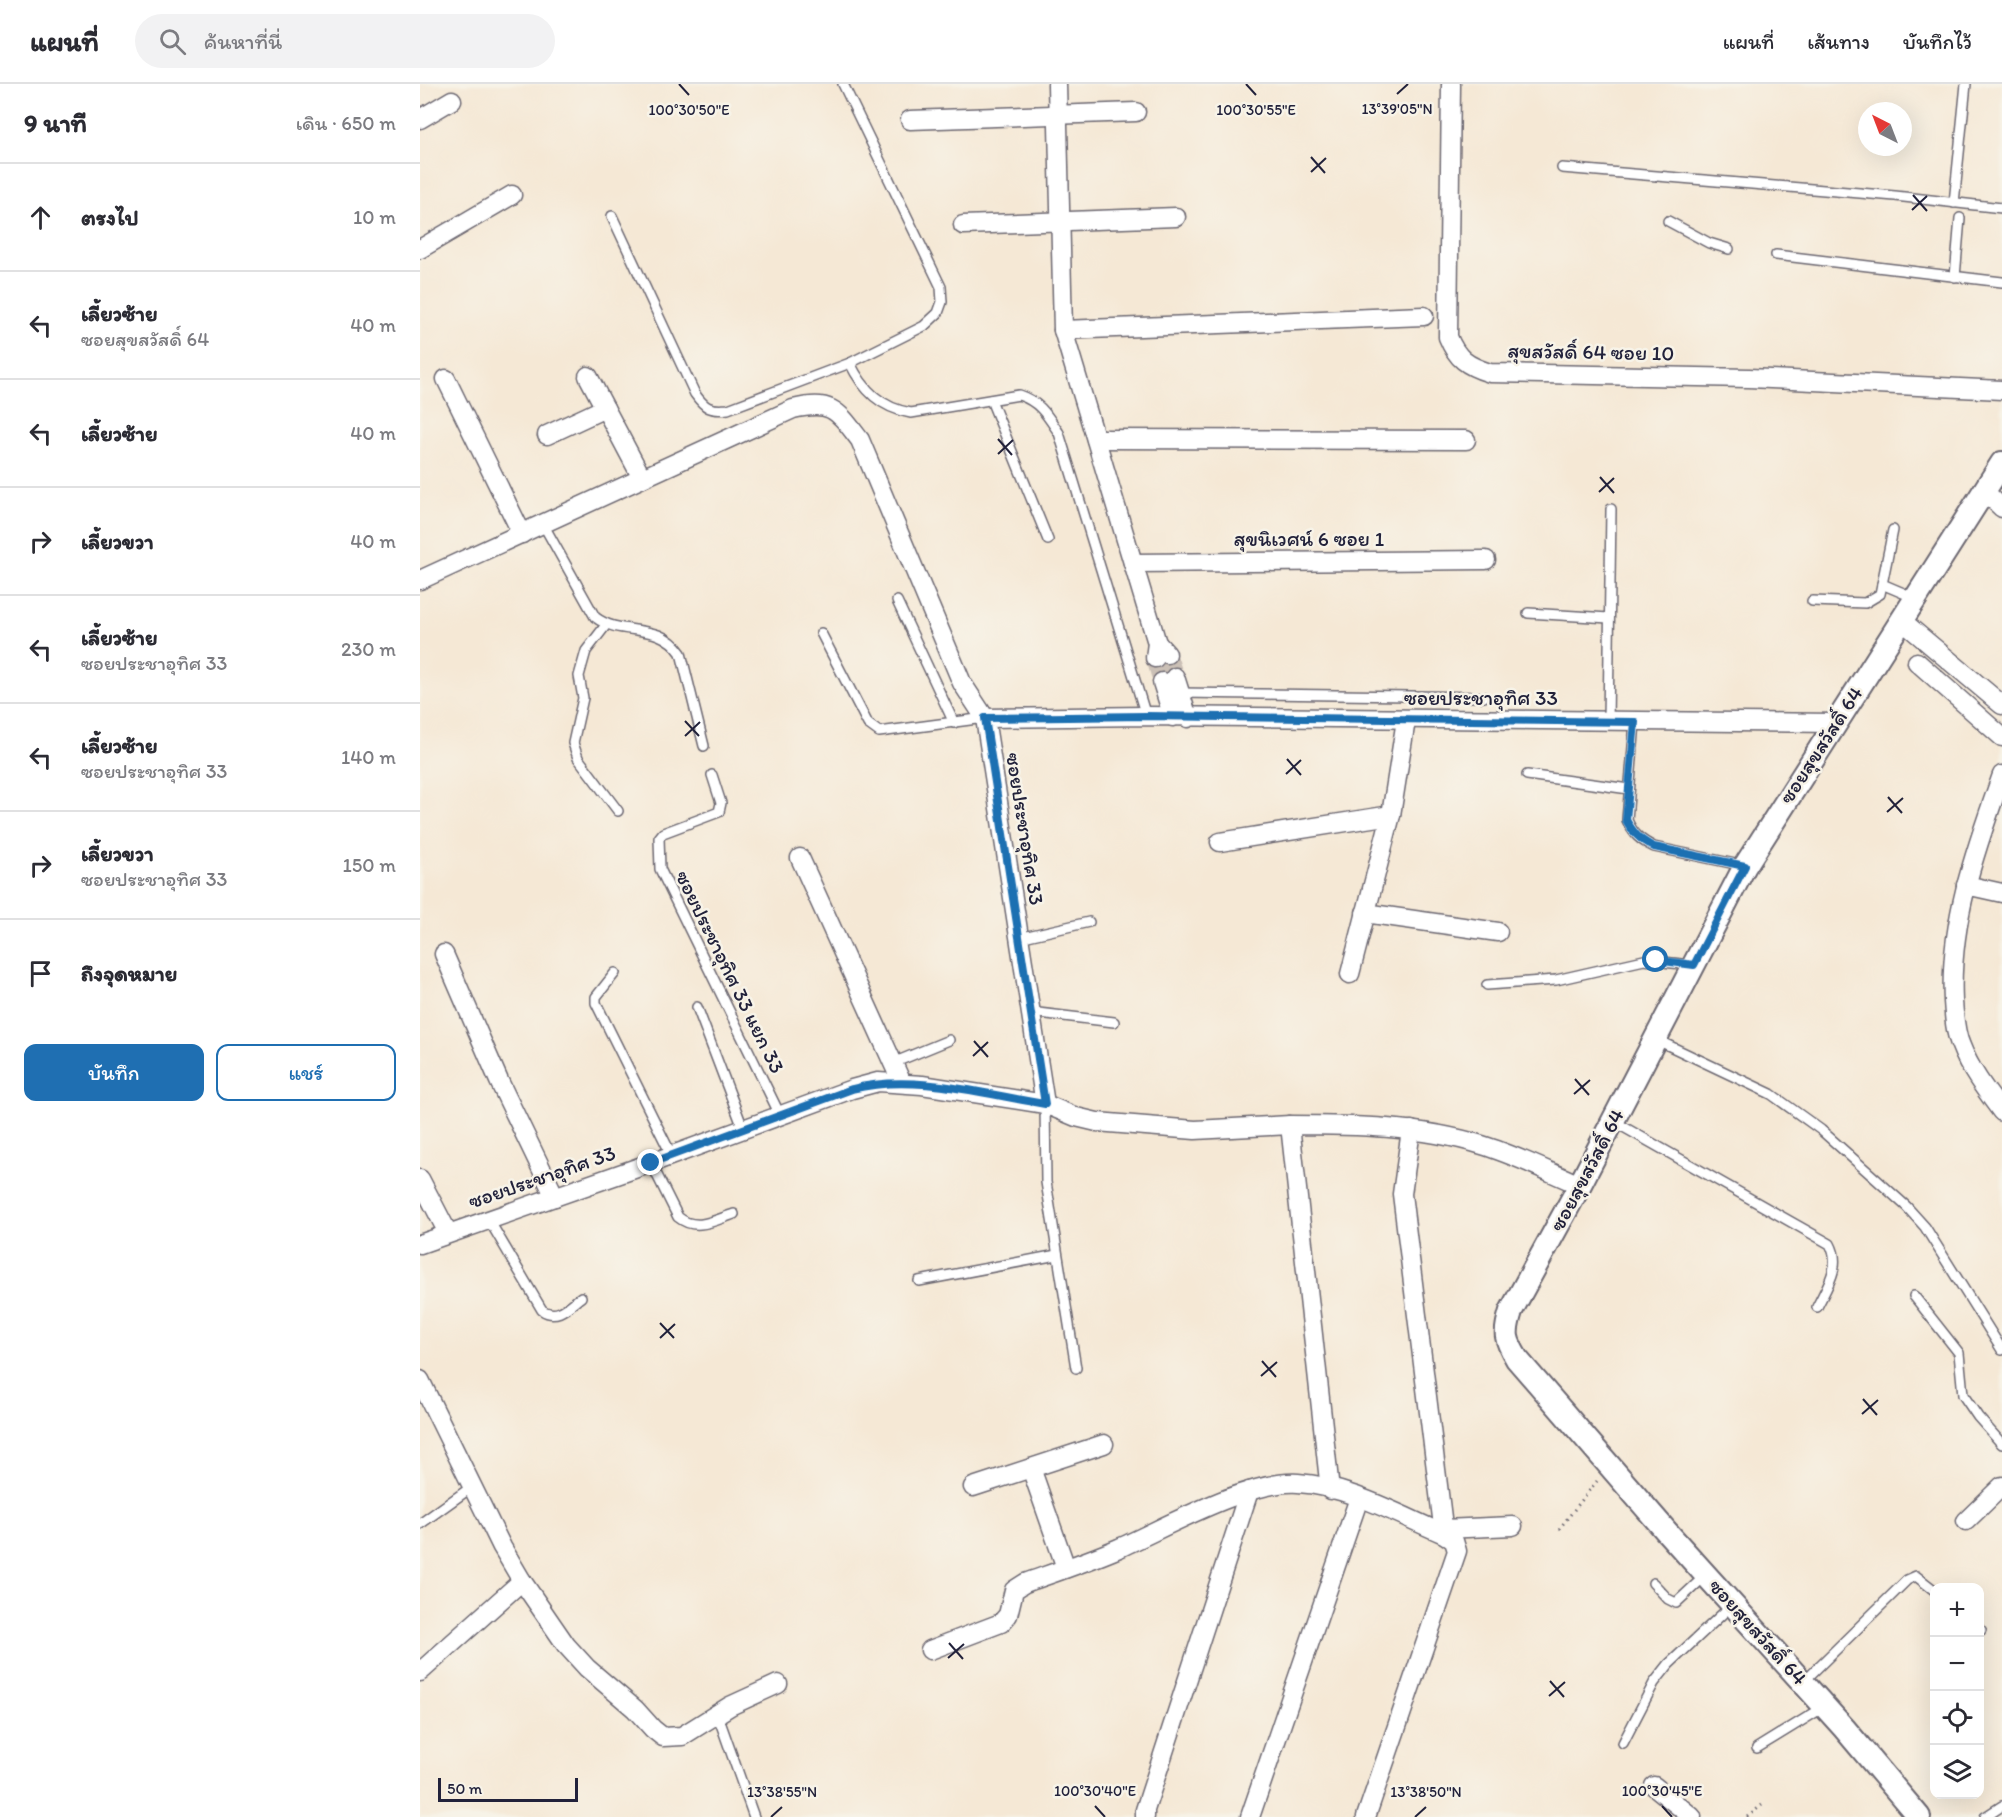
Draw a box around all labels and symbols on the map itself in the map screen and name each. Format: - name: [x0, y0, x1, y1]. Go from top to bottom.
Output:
- text: 13°39'05"N: [1361, 100, 1433, 118]
- text: 100°30'50"E: [649, 101, 729, 119]
- text: 100°30'55"E: [1216, 101, 1296, 119]
- north arrow: [1858, 102, 1912, 156]
- street label: สุขสวัสดิ์ 64 ซอย 10: [1507, 337, 1675, 366]
- street label: สุขนิเวศน์ 6 ซอย 1: [1234, 526, 1384, 552]
- street label: ซอยสุขสวัสดิ์ 64: [1773, 681, 1869, 809]
- street label: ซอยประชาอุทิศ 33: [1404, 685, 1558, 711]
- street label: ซอยประชาอุทิศ 33: [1000, 751, 1050, 907]
- street label: ซอยประชาอุทิศ 33 แยก 33: [670, 866, 790, 1078]
- route start: [1642, 946, 1668, 972]
- street label: ซอยสุขสวัสดิ์ 64: [1543, 1104, 1630, 1236]
- street label: ซอยประชาอุทิศ 33: [465, 1140, 619, 1214]
- route end: [637, 1149, 663, 1175]
- street label: ซอยสุขสวัสดิ์ 64: [1703, 1573, 1814, 1691]
- scale bar: [438, 1775, 578, 1802]
- text: 100°30'40"E: [1054, 1782, 1136, 1800]
- text: 100°30'45"E: [1622, 1782, 1702, 1800]
- text: 13°38'55"N: [747, 1783, 817, 1801]
- text: 13°38'50"N: [1390, 1783, 1462, 1801]

